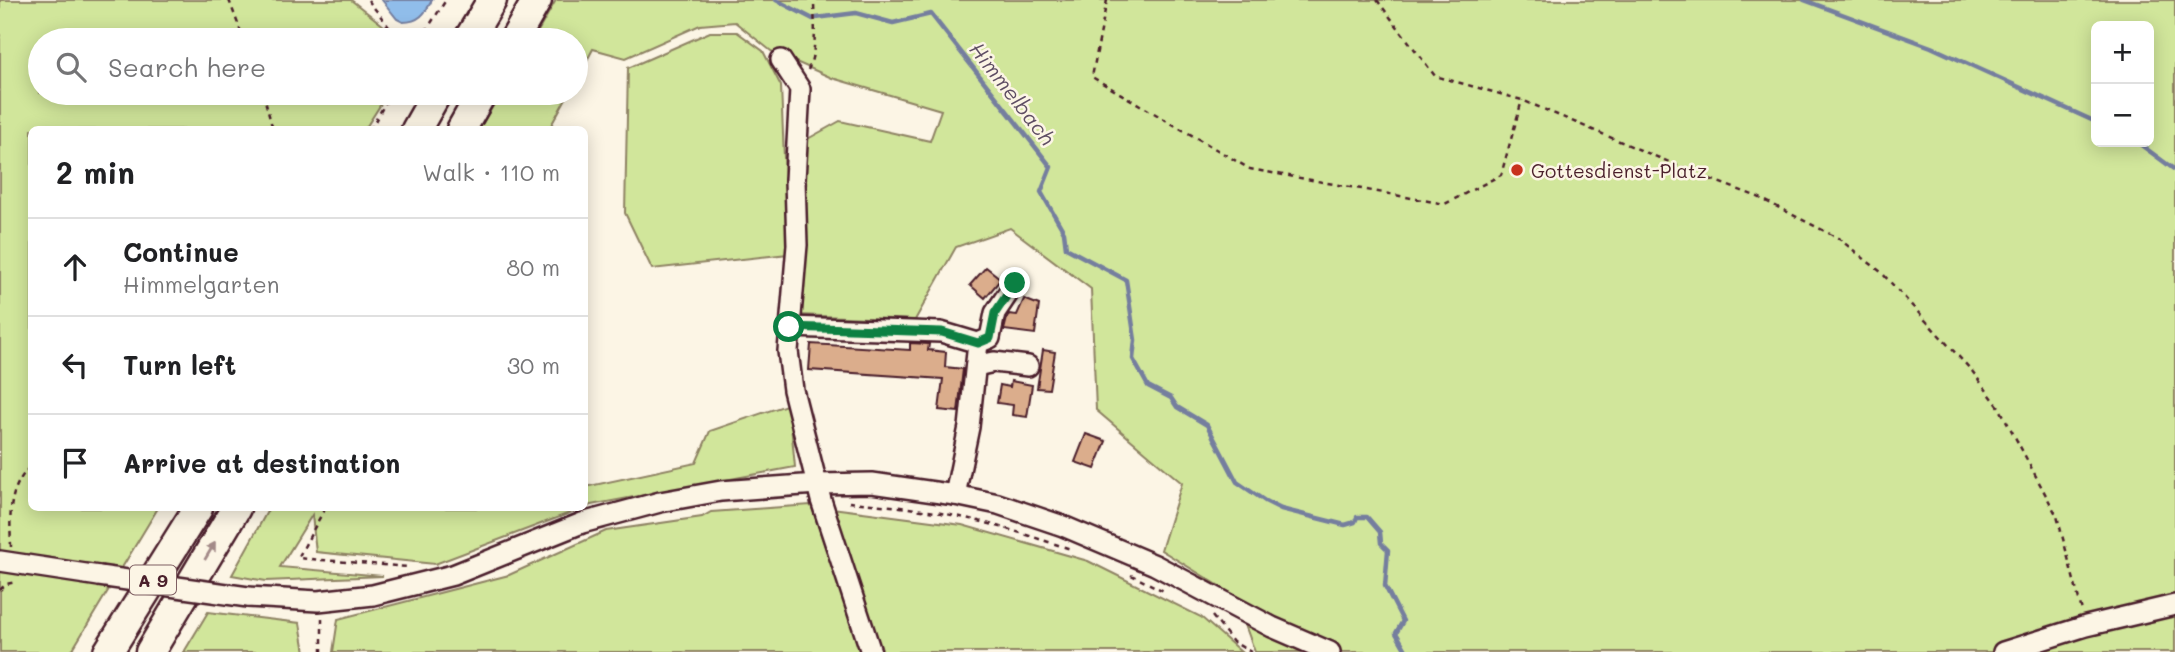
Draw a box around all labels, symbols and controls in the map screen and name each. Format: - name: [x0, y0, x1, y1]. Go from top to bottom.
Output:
- map controls: [2091, 21, 2154, 147]
- button: +: [2091, 21, 2154, 84]
- search box: [28, 28, 588, 105]
- water label: Himmelbach: [964, 36, 1062, 150]
- icon: search: [52, 48, 90, 86]
- text: Search here: [108, 50, 266, 84]
- button: −: [2091, 84, 2154, 147]
- text: 2 min: [56, 152, 135, 192]
- text: Walk · 110 m: [422, 157, 560, 187]
- place label: Gottesdienst-Platz: [1531, 158, 1707, 183]
- marker: Gottesdienst-Platz: [1509, 162, 1525, 178]
- text: Continue: [123, 235, 239, 269]
- icon: ahead: [56, 248, 94, 286]
- text: 80 m: [506, 252, 560, 282]
- route end: [999, 267, 1030, 298]
- text: Himmelgarten: [123, 269, 279, 299]
- route start: [773, 311, 804, 342]
- icon: left: [56, 346, 94, 384]
- text: Turn left: [123, 348, 236, 382]
- text: 30 m: [507, 350, 560, 380]
- icon: arrive: [56, 444, 94, 482]
- text: Arrive at destination: [123, 446, 400, 480]
- one-way arrow: [203, 542, 216, 561]
- road number: A 9: [130, 566, 176, 594]

